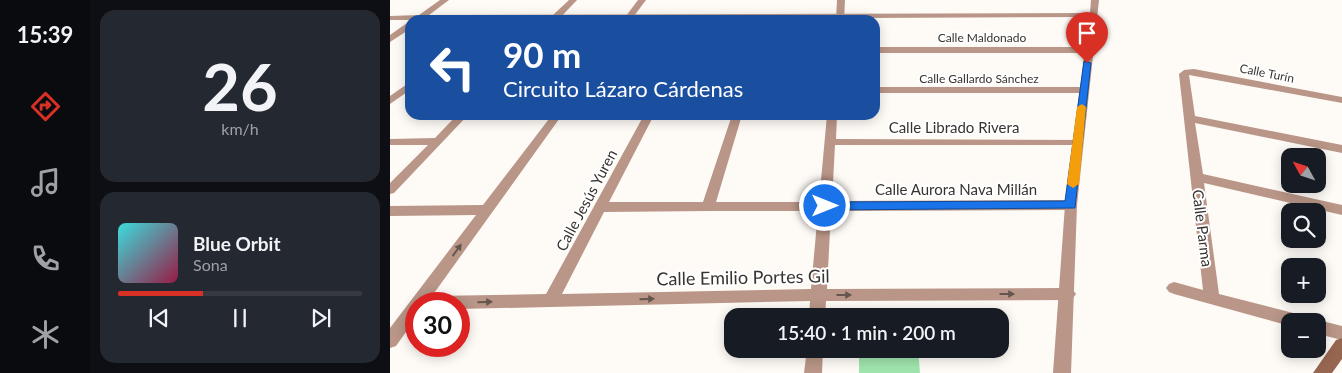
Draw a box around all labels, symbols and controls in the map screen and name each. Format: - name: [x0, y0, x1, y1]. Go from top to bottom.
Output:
- pin: [1066, 12, 1108, 63]
- icon: arrive: [1073, 19, 1101, 47]
- text: 15:39: [17, 21, 73, 48]
- street label: Calle Maldonado: [938, 30, 1026, 45]
- text: 90 m: [503, 33, 581, 75]
- icon: left: [420, 35, 485, 100]
- text: 26: [202, 47, 278, 125]
- street label: Calle Turín: [1238, 60, 1296, 86]
- street label: Calle Gallardo Sánchez: [919, 71, 1039, 86]
- text: Circuito Lázaro Cárdenas: [503, 75, 743, 102]
- icon: directions: [28, 89, 63, 124]
- street label: Calle Librado Rivera: [889, 118, 1019, 136]
- text: km/h: [221, 119, 259, 138]
- street label: Calle Jesús Yuren: [552, 146, 620, 254]
- north arrow: [1281, 148, 1326, 192]
- map controls: [1281, 148, 1326, 358]
- icon: music: [28, 165, 63, 200]
- position arrow: [798, 179, 850, 231]
- street label: Calle Aurora Nava Millán: [875, 180, 1037, 198]
- street label: Calle Parma: [1189, 188, 1217, 268]
- button: search: [1281, 203, 1326, 248]
- text: Blue Orbit: [193, 232, 281, 255]
- icon: phone: [28, 241, 63, 276]
- one-way arrow: [452, 243, 462, 257]
- text: Sona: [193, 255, 228, 274]
- button: +: [1281, 258, 1326, 303]
- street label: Calle Emilio Portes Gil: [656, 264, 830, 290]
- one-way arrow: [999, 290, 1015, 298]
- one-way arrow: [837, 291, 853, 299]
- speed limit sign: 30: [405, 292, 470, 357]
- one-way arrow: [639, 294, 655, 302]
- one-way arrow: [477, 298, 493, 306]
- icon: previous: [145, 304, 173, 332]
- icon: pause: [226, 304, 254, 332]
- icon: next: [307, 304, 335, 332]
- button: −: [1281, 313, 1326, 358]
- icon: climate: [28, 317, 63, 352]
- text: 15:40 · 1 min · 200 m: [777, 321, 956, 344]

